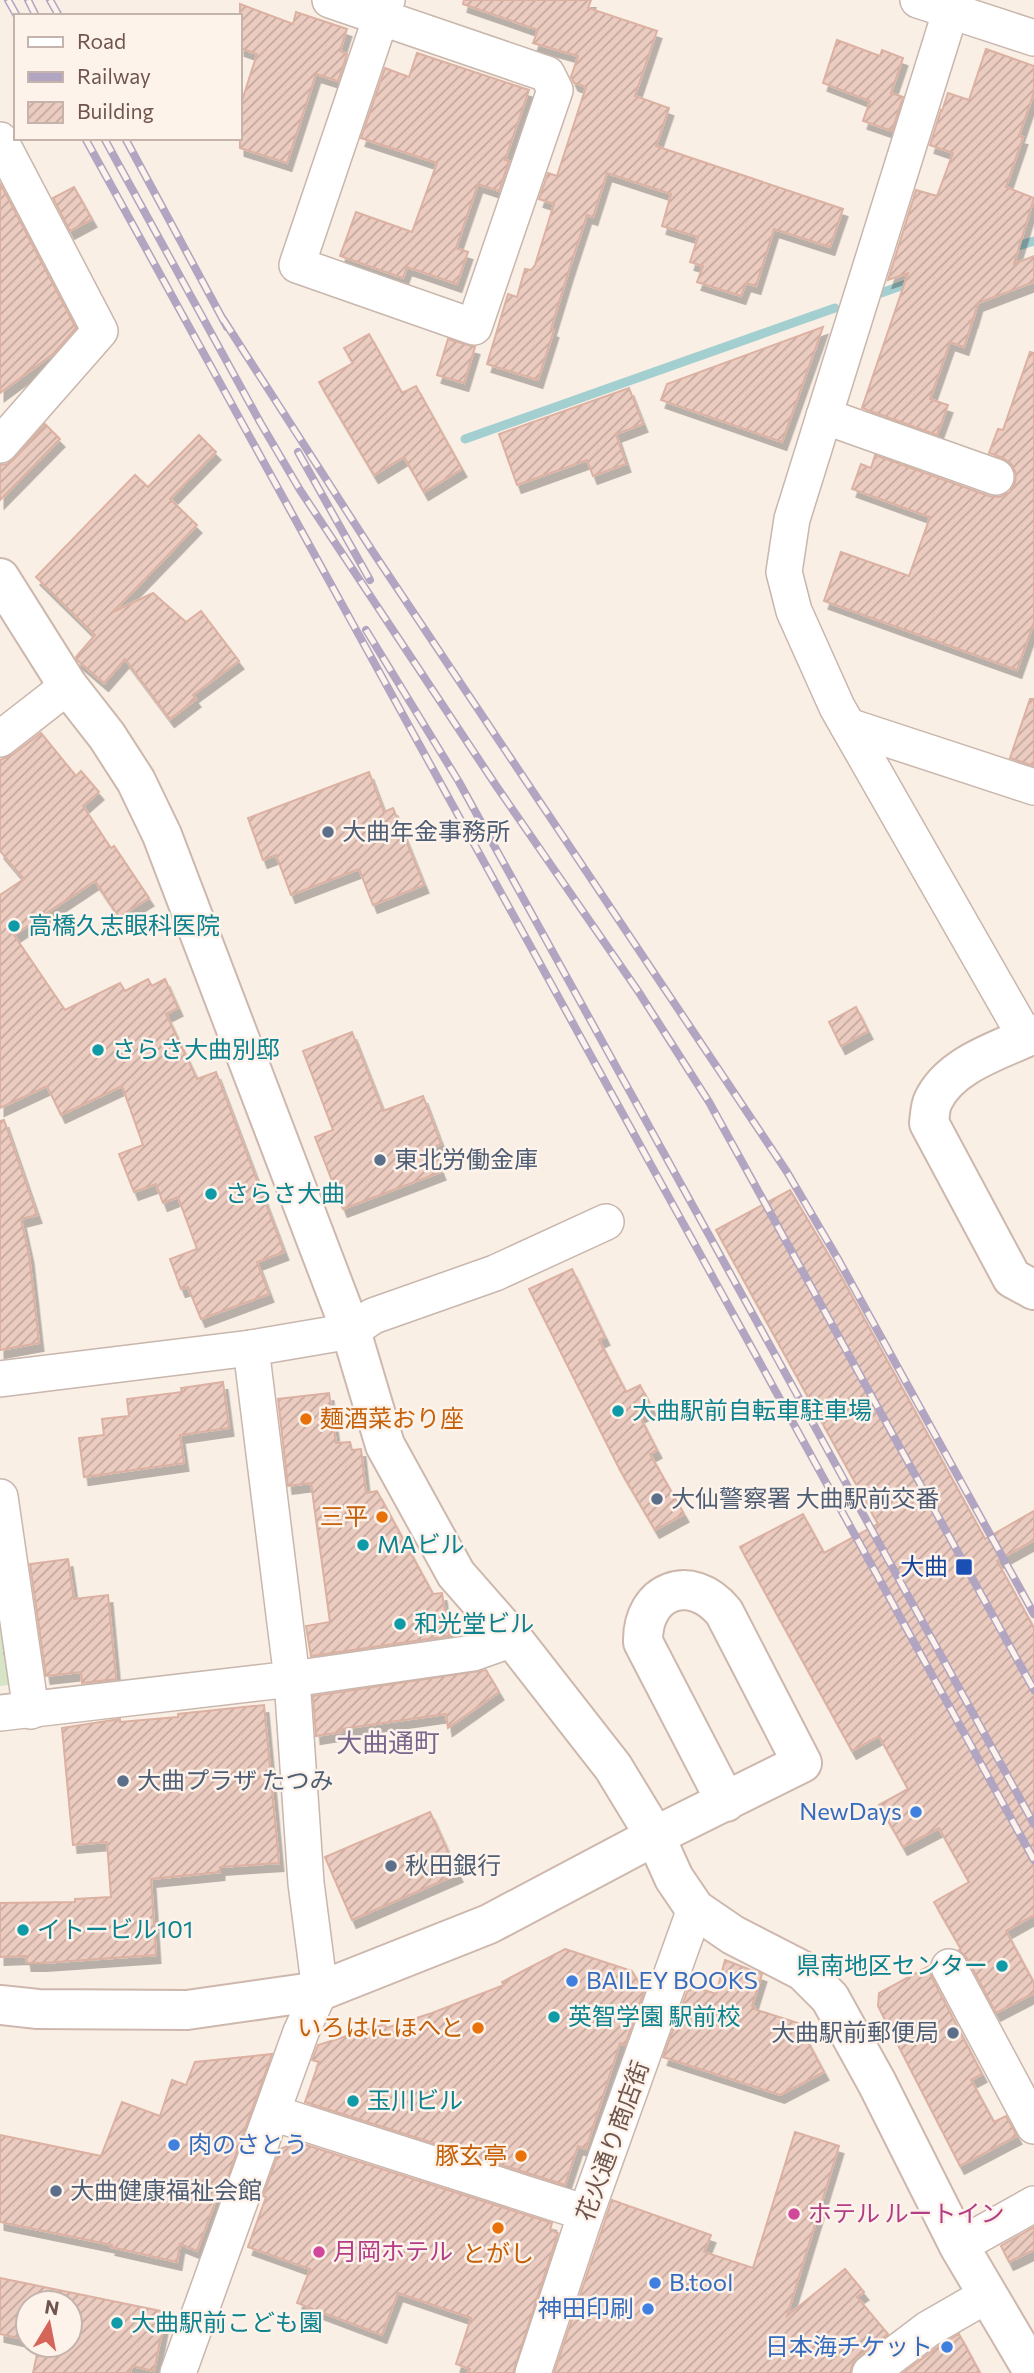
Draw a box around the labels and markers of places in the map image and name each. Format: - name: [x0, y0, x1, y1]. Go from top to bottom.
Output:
- place label: 大曲年金事務所: [342, 816, 510, 845]
- marker: 大曲年金事務所: [320, 824, 336, 840]
- place label: 高橋久志眼科医院: [28, 910, 220, 939]
- marker: 高橋久志眼科医院: [6, 918, 22, 934]
- place label: さらさ大曲別邸: [112, 1034, 280, 1063]
- marker: さらさ大曲別邸: [90, 1042, 106, 1058]
- place label: 東北労働金庫: [394, 1144, 538, 1173]
- marker: 東北労働金庫: [372, 1152, 388, 1168]
- place label: さらさ大曲: [225, 1178, 345, 1207]
- marker: さらさ大曲: [203, 1186, 219, 1202]
- place label: 大曲駅前自転車駐車場: [632, 1395, 872, 1424]
- place label: 麺酒菜おり座: [320, 1403, 464, 1432]
- marker: 大曲駅前自転車駐車場: [610, 1403, 626, 1419]
- marker: 麺酒菜おり座: [298, 1411, 314, 1427]
- place label: 大仙警察署 大曲駅前交番: [671, 1483, 940, 1512]
- marker: 大仙警察署 大曲駅前交番: [649, 1491, 665, 1507]
- place label: 三平: [320, 1501, 368, 1530]
- marker: 三平: [374, 1509, 390, 1525]
- place label: MAビル: [377, 1529, 465, 1558]
- marker: MAビル: [355, 1537, 371, 1553]
- place label: 大曲: [900, 1551, 948, 1580]
- marker: 大曲: [954, 1557, 974, 1577]
- place label: 和光堂ビル: [414, 1608, 534, 1637]
- marker: 和光堂ビル: [392, 1616, 408, 1632]
- place label: 大曲プラザ たつみ: [137, 1765, 334, 1794]
- marker: 大曲プラザ たつみ: [115, 1773, 131, 1789]
- place label: NewDays: [799, 1796, 902, 1825]
- marker: NewDays: [908, 1804, 924, 1820]
- place label: 秋田銀行: [405, 1850, 501, 1879]
- marker: 秋田銀行: [383, 1858, 399, 1874]
- place label: イトービル101: [37, 1914, 193, 1943]
- marker: イトービル101: [15, 1922, 31, 1938]
- place label: 県南地区センター: [796, 1950, 988, 1979]
- marker: 県南地区センター: [994, 1958, 1010, 1974]
- place label: BAILEY BOOKS: [586, 1965, 758, 1994]
- marker: BAILEY BOOKS: [564, 1973, 580, 1989]
- place label: 英智学園 駅前校: [568, 2001, 741, 2030]
- marker: 英智学園 駅前校: [546, 2009, 562, 2025]
- place label: いろはにほへと: [297, 2012, 464, 2041]
- place label: 大曲駅前郵便局: [771, 2017, 939, 2046]
- marker: いろはにほへと: [470, 2020, 486, 2036]
- marker: 大曲駅前郵便局: [945, 2025, 961, 2041]
- place label: 玉川ビル: [367, 2085, 463, 2114]
- marker: 玉川ビル: [345, 2093, 361, 2109]
- place label: 肉のさとう: [188, 2129, 308, 2158]
- marker: 肉のさとう: [166, 2137, 182, 2153]
- place label: 豚玄亭: [435, 2140, 507, 2169]
- marker: 豚玄亭: [513, 2148, 529, 2164]
- place label: 大曲健康福祉会館: [70, 2175, 262, 2204]
- marker: 大曲健康福祉会館: [48, 2183, 64, 2199]
- place label: ホテル ルートイン: [808, 2198, 1005, 2227]
- marker: ホテル ルートイン: [786, 2206, 802, 2222]
- marker: とがし: [490, 2220, 506, 2236]
- place label: 月岡ホテル: [333, 2236, 453, 2265]
- place label: とがし: [462, 2238, 534, 2267]
- marker: 月岡ホテル: [311, 2244, 327, 2260]
- place label: B.tool: [669, 2267, 733, 2296]
- marker: B.tool: [647, 2275, 663, 2291]
- place label: 神田印刷: [538, 2293, 634, 2322]
- marker: 神田印刷: [640, 2301, 656, 2317]
- place label: 大曲駅前こども園: [131, 2307, 323, 2336]
- marker: 大曲駅前こども園: [109, 2315, 125, 2331]
- place label: 日本海チケット: [765, 2331, 933, 2360]
- marker: 日本海チケット: [939, 2339, 955, 2355]

